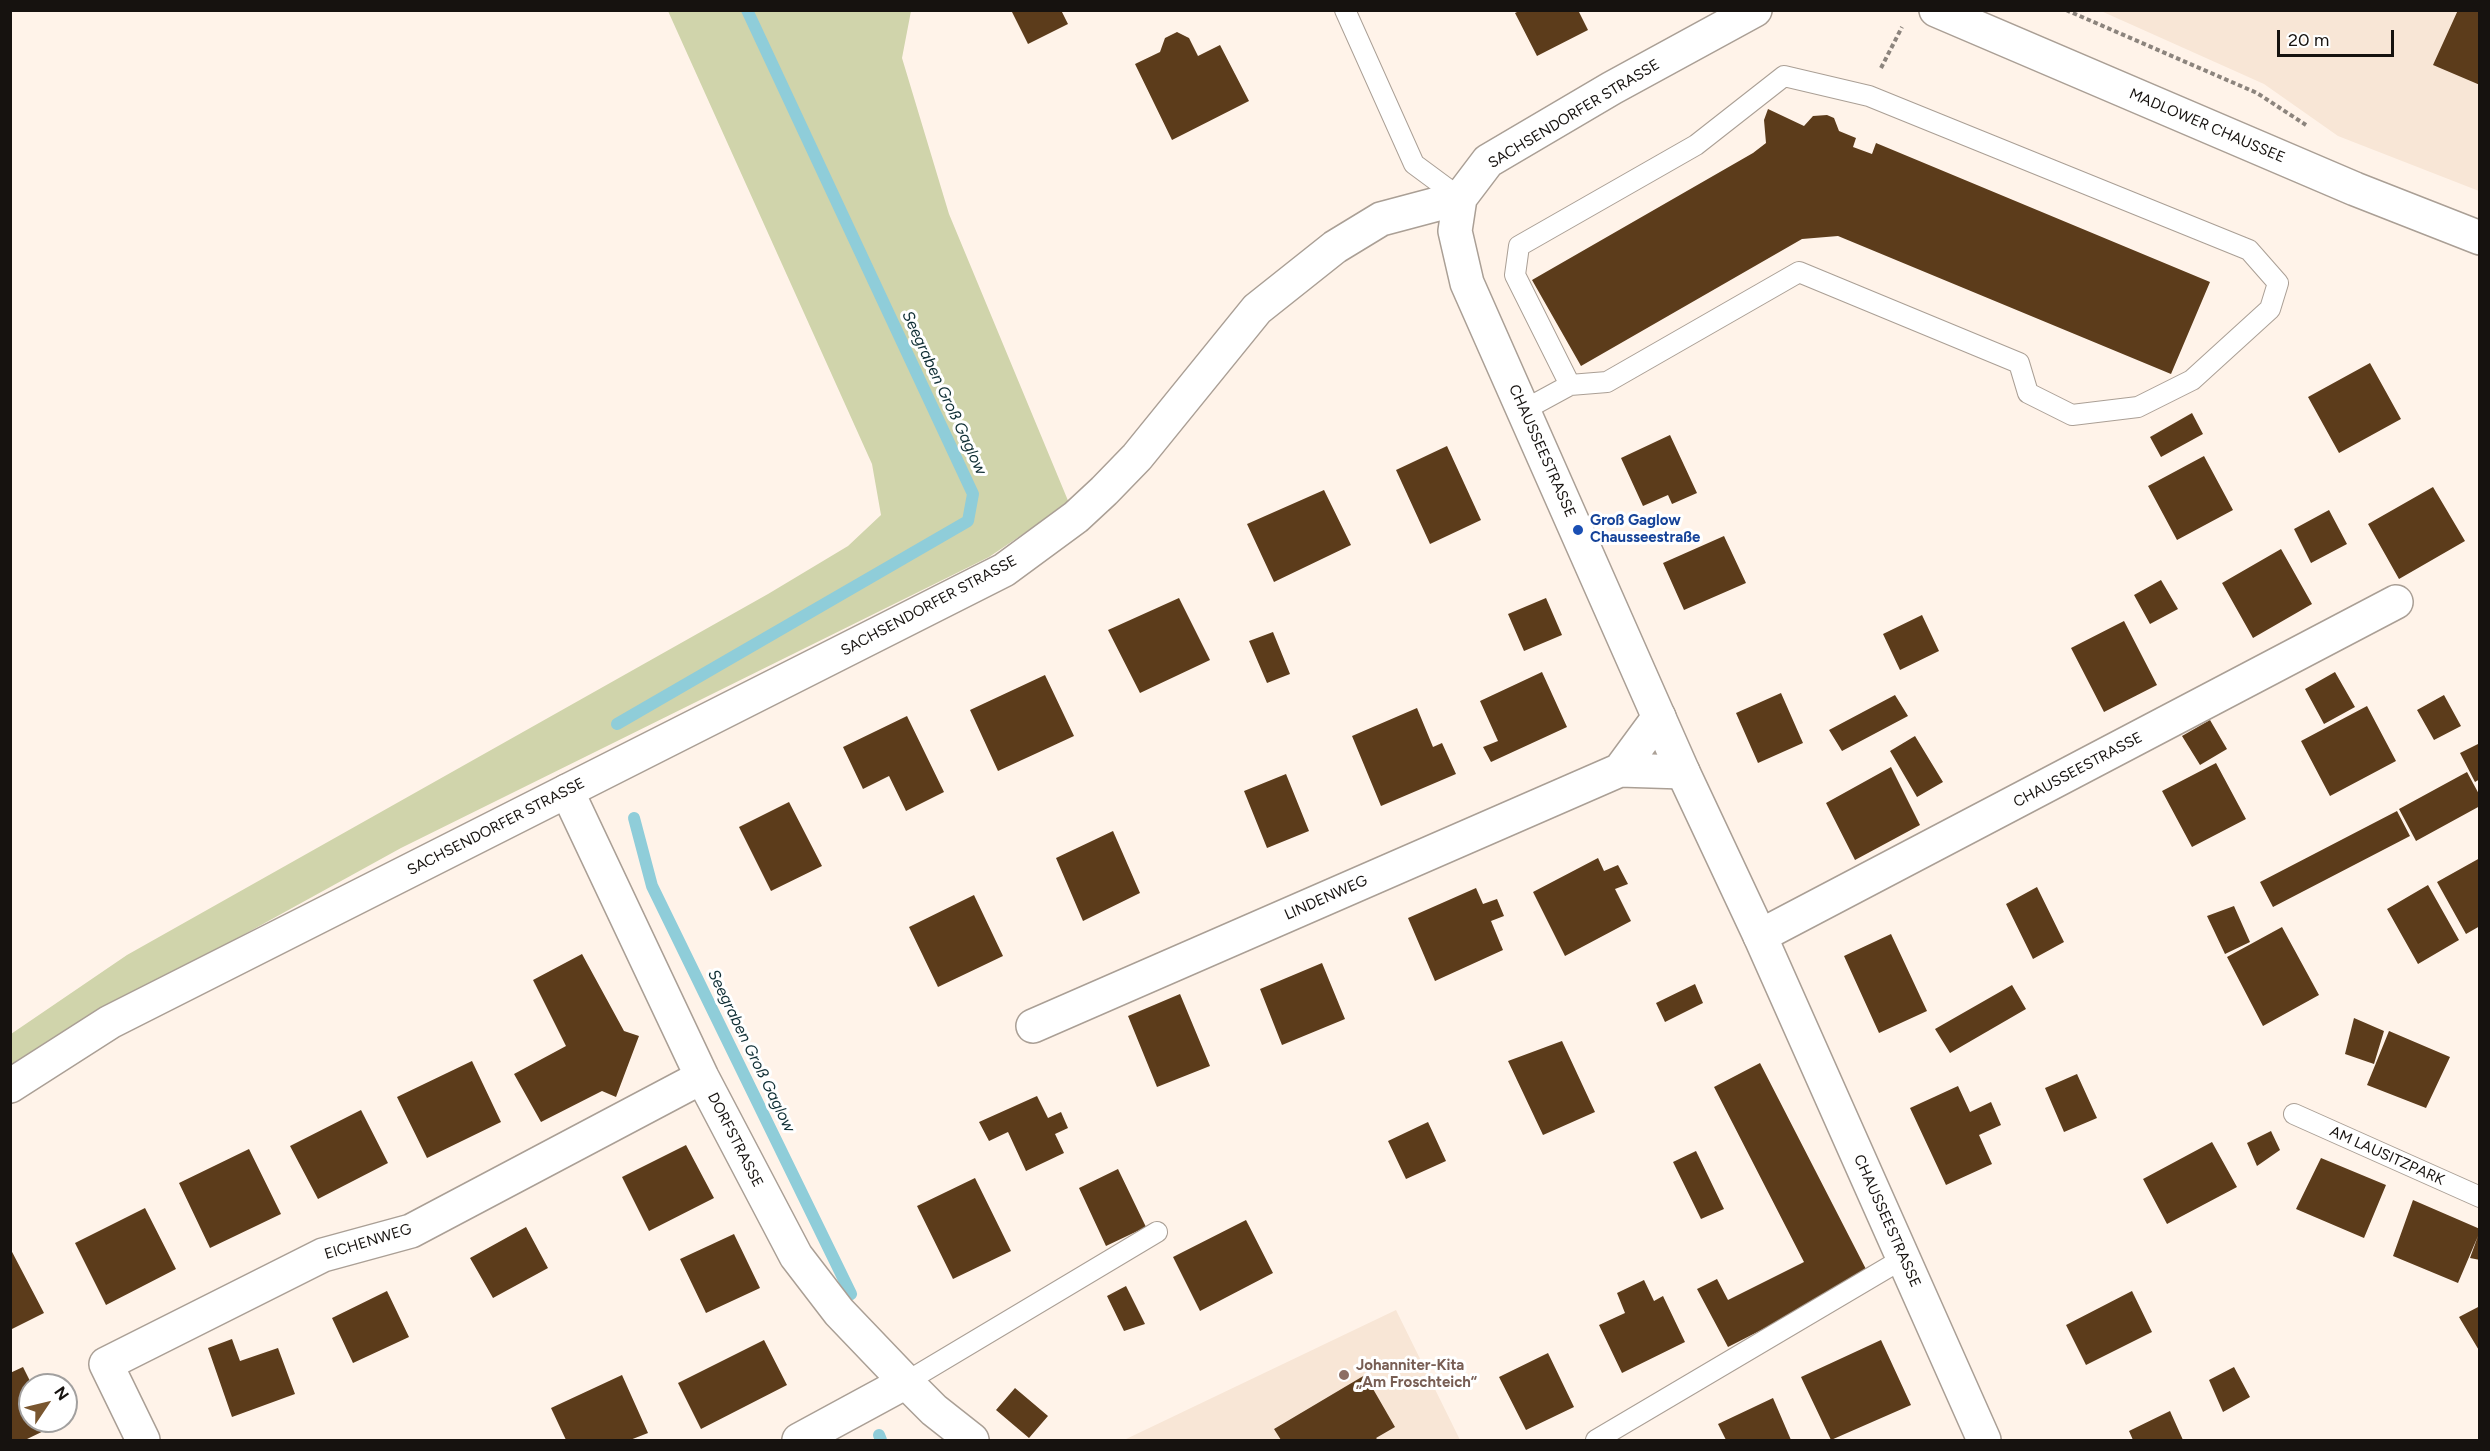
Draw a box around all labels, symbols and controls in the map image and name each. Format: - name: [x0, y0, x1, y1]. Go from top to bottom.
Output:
- scale bar: [2280, 18, 2397, 56]
- text: 20 m: [2288, 29, 2329, 51]
- street label: SACHSENDORFER STRASSE: [1485, 56, 1663, 172]
- street label: MADLOWER CHAUSSEE: [2126, 85, 2288, 167]
- water label: Seegraben Groß Gaglow: [898, 308, 990, 478]
- street label: CHAUSSEESTRASSE: [1505, 382, 1579, 520]
- place label: Groß Gaglow Chausseestraße: [1590, 512, 1700, 547]
- marker: Groß Gaglow Chausseestraße: [1571, 523, 1585, 537]
- street label: SACHSENDORFER STRASSE: [838, 552, 1020, 660]
- street label: CHAUSSEESTRASSE: [2010, 728, 2146, 812]
- street label: SACHSENDORFER STRASSE: [404, 774, 588, 880]
- street label: LINDENWEG: [1282, 872, 1370, 924]
- water label: Seegraben Groß Gaglow: [703, 967, 799, 1135]
- street label: DORFSTRASSE: [703, 1090, 767, 1190]
- street label: AM LAUSITZPARK: [2327, 1123, 2447, 1189]
- street label: CHAUSSEESTRASSE: [1850, 1152, 1924, 1290]
- street label: EICHENWEG: [322, 1220, 414, 1264]
- place label: Johanniter-Kita „Am Froschteich“: [1356, 1357, 1477, 1392]
- marker: Johanniter-Kita „Am Froschteich“: [1337, 1368, 1351, 1382]
- north arrow: [18, 1373, 78, 1433]
- text: N: [50, 1383, 73, 1404]

